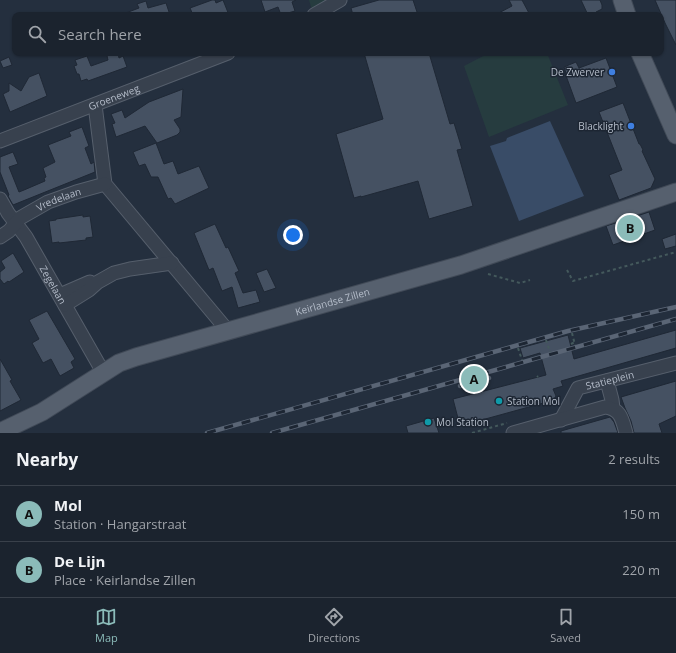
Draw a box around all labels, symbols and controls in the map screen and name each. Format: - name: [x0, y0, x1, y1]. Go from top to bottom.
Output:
- search box: [12, 12, 664, 56]
- icon: search: [26, 23, 48, 45]
- text: Search here: [58, 24, 142, 44]
- place label: De Zwerver: [551, 65, 604, 79]
- marker: De Zwerver: [607, 67, 617, 77]
- street label: Groeneweg: [86, 81, 142, 113]
- place label: Blacklight: [578, 119, 623, 133]
- marker: Blacklight: [626, 121, 636, 131]
- street label: Vredelaan: [33, 184, 82, 214]
- pin: B: [617, 213, 643, 243]
- your location: [283, 225, 303, 245]
- street label: Zegelaan: [37, 263, 70, 306]
- street label: Keirlandse Zillen: [294, 284, 371, 319]
- pin: A: [461, 364, 487, 394]
- street label: Statieplein: [584, 367, 635, 393]
- place label: Station Mol: [507, 394, 560, 408]
- marker: Station Mol: [494, 396, 504, 406]
- place label: Mol Station: [436, 415, 489, 429]
- marker: Mol Station: [423, 417, 433, 427]
- text: Nearby: [16, 448, 78, 471]
- text: 2 results: [608, 450, 660, 468]
- text: Mol: [54, 495, 82, 515]
- text: A: [25, 505, 33, 523]
- text: 150 m: [622, 505, 660, 523]
- text: Station · Hangarstraat: [54, 515, 186, 533]
- text: De Lijn: [54, 551, 105, 571]
- text: B: [25, 561, 33, 579]
- text: 220 m: [622, 561, 660, 579]
- text: Place · Keirlandse Zillen: [54, 571, 196, 589]
- tab: Map: [95, 606, 118, 645]
- tab: Directions: [308, 606, 360, 645]
- tab: Saved: [550, 606, 581, 645]

